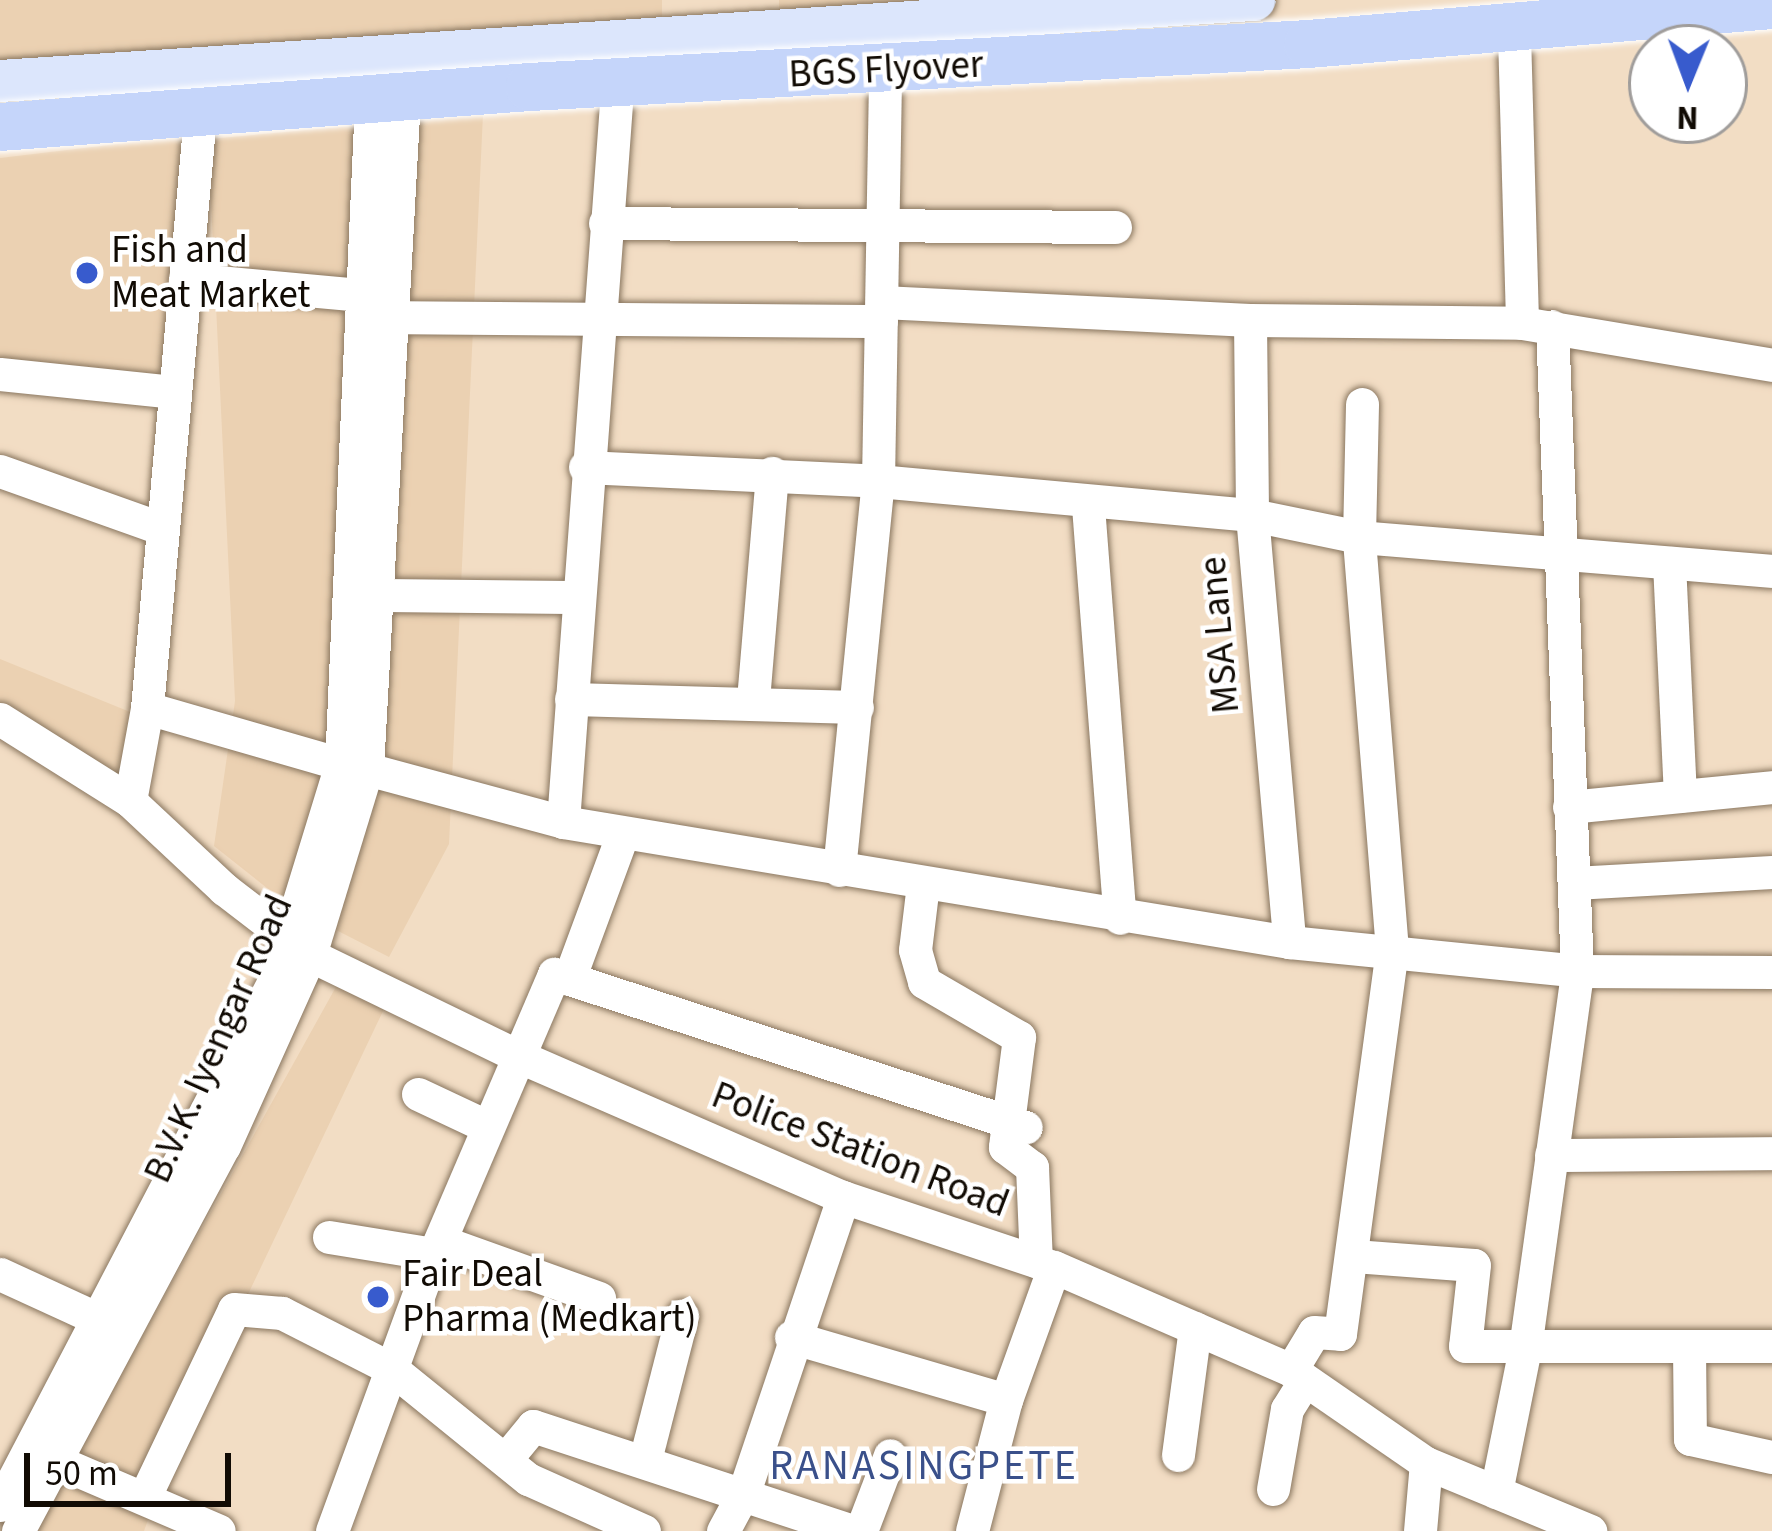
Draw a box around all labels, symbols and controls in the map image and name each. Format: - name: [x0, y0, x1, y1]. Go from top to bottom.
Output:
- north arrow: [1628, 24, 1748, 144]
- street label: BGS Flyover: [787, 42, 985, 98]
- text: N: [1676, 94, 1699, 141]
- place label: Fish and Meat Market: [111, 228, 311, 319]
- marker: Fish and Meat Market: [74, 260, 100, 286]
- street label: MSA Lane: [1190, 555, 1250, 715]
- street label: B.V.K. Iyengar Road: [135, 888, 303, 1190]
- street label: Police Station Road: [705, 1072, 1015, 1228]
- place label: Fair Deal Pharma (Medkart): [402, 1252, 697, 1343]
- marker: Fair Deal Pharma (Medkart): [365, 1284, 391, 1310]
- scale bar: [30, 1429, 237, 1503]
- district label: RANASINGPETE: [769, 1441, 1079, 1491]
- text: 50 m: [45, 1448, 118, 1499]

